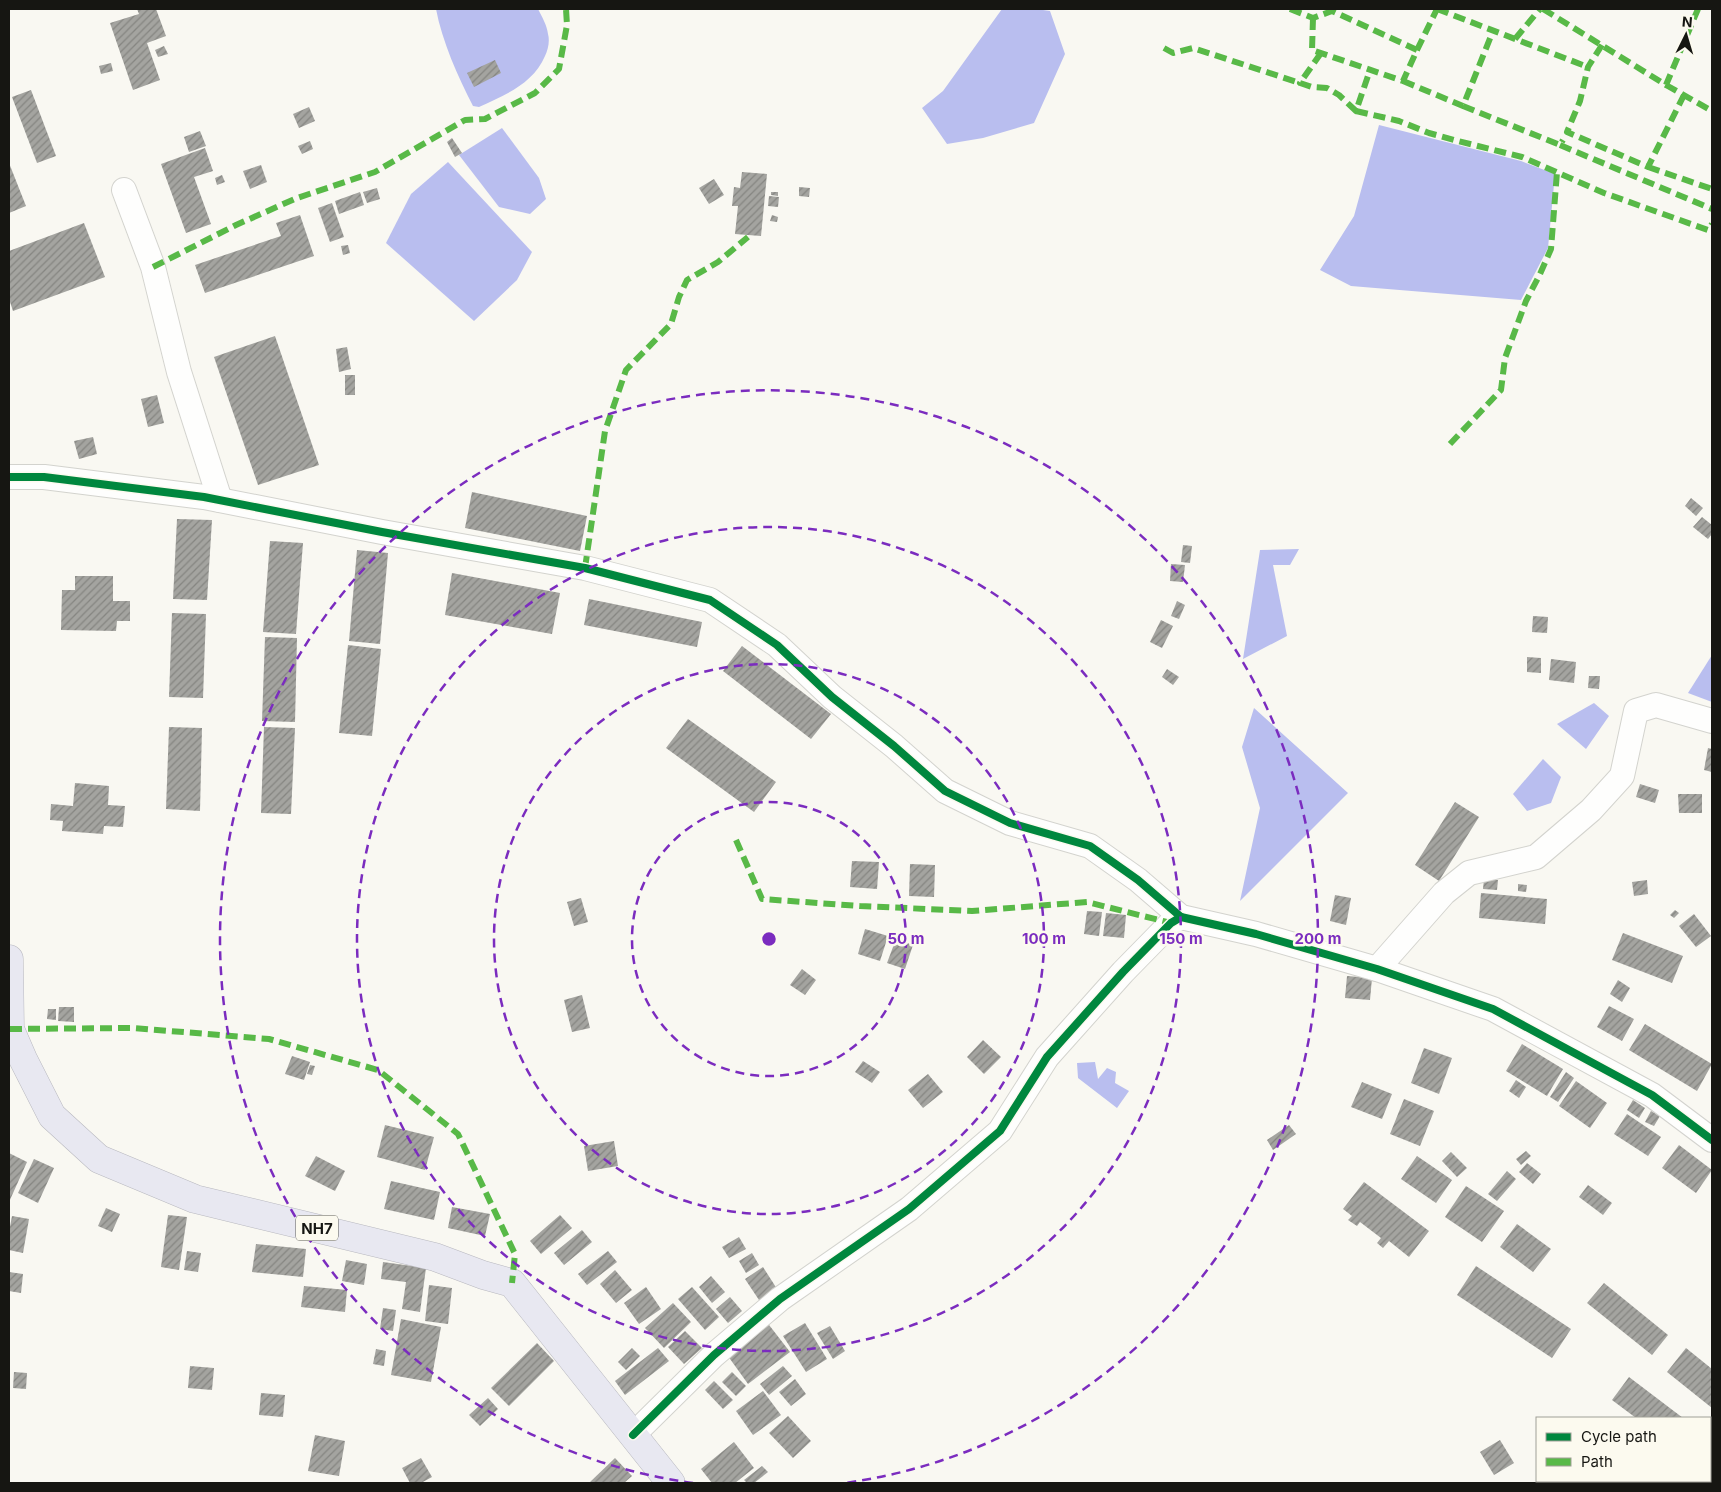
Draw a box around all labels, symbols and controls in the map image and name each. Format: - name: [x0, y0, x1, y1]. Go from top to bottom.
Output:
- north arrow: [1661, 10, 1711, 60]
- text: N: [1681, 13, 1693, 30]
- text: 50 m: [888, 929, 924, 948]
- text: 100 m: [1022, 929, 1066, 948]
- text: 150 m: [1159, 929, 1203, 948]
- text: 200 m: [1295, 929, 1341, 948]
- centre of rings: [760, 930, 778, 948]
- road number: NH7: [296, 1216, 338, 1240]
- legend: [1536, 1417, 1711, 1482]
- text: Cycle path: [1581, 1427, 1657, 1446]
- text: Path: [1581, 1452, 1613, 1471]

